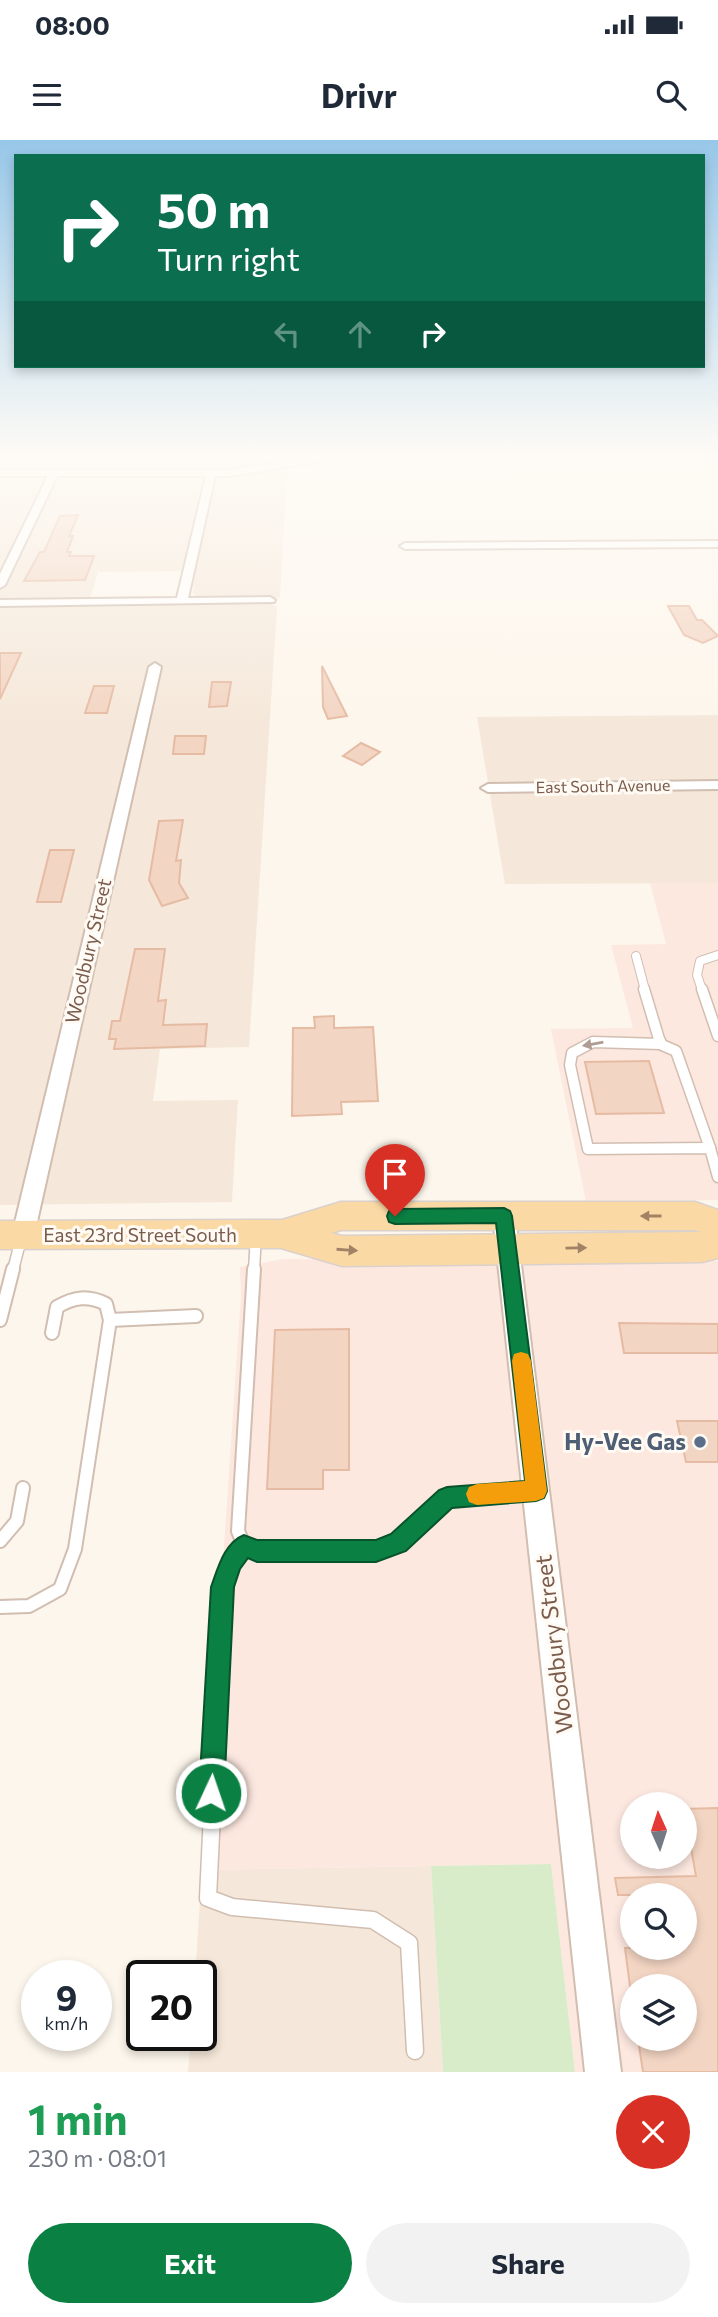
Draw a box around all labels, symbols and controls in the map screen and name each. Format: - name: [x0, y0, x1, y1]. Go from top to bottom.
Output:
- text: 08:00: [35, 9, 110, 40]
- text: Drivr: [321, 75, 397, 115]
- icon: menu: [28, 76, 66, 114]
- icon: search: [652, 76, 690, 114]
- text: 50 m: [157, 178, 270, 238]
- icon: right: [42, 182, 133, 273]
- text: Turn right: [157, 238, 300, 278]
- icon: left: [268, 315, 306, 353]
- icon: ahead: [341, 315, 379, 353]
- icon: right: [414, 315, 452, 353]
- street label: East South Avenue: [535, 775, 671, 796]
- street label: Woodbury Street: [60, 876, 115, 1026]
- one-way arrow: [582, 1039, 604, 1050]
- pin: [365, 1144, 425, 1216]
- icon: arrive: [376, 1155, 414, 1193]
- one-way arrow: [640, 1210, 662, 1222]
- street label: East 23rd Street South: [43, 1223, 237, 1246]
- one-way arrow: [565, 1243, 587, 1254]
- one-way arrow: [336, 1244, 358, 1255]
- place label: Hy-Vee Gas: [564, 1427, 686, 1455]
- marker: Hy-Vee Gas: [692, 1434, 708, 1450]
- street label: Woodbury Street: [528, 1553, 578, 1735]
- position arrow: [174, 1756, 248, 1830]
- north arrow: [620, 1792, 696, 1869]
- map controls: [620, 1792, 697, 2051]
- button: search: [620, 1883, 697, 1960]
- speed limit sign: 20: [126, 1960, 217, 2051]
- button: layers: [620, 1974, 697, 2051]
- text: 9: [56, 1975, 77, 2018]
- text: km/h: [45, 2012, 88, 2034]
- text: 1 min: [28, 2092, 128, 2144]
- button: close: [616, 2095, 690, 2169]
- text: 230 m · 08:01: [28, 2144, 167, 2172]
- button: Exit: [28, 2223, 352, 2303]
- button: Share: [366, 2223, 690, 2303]

